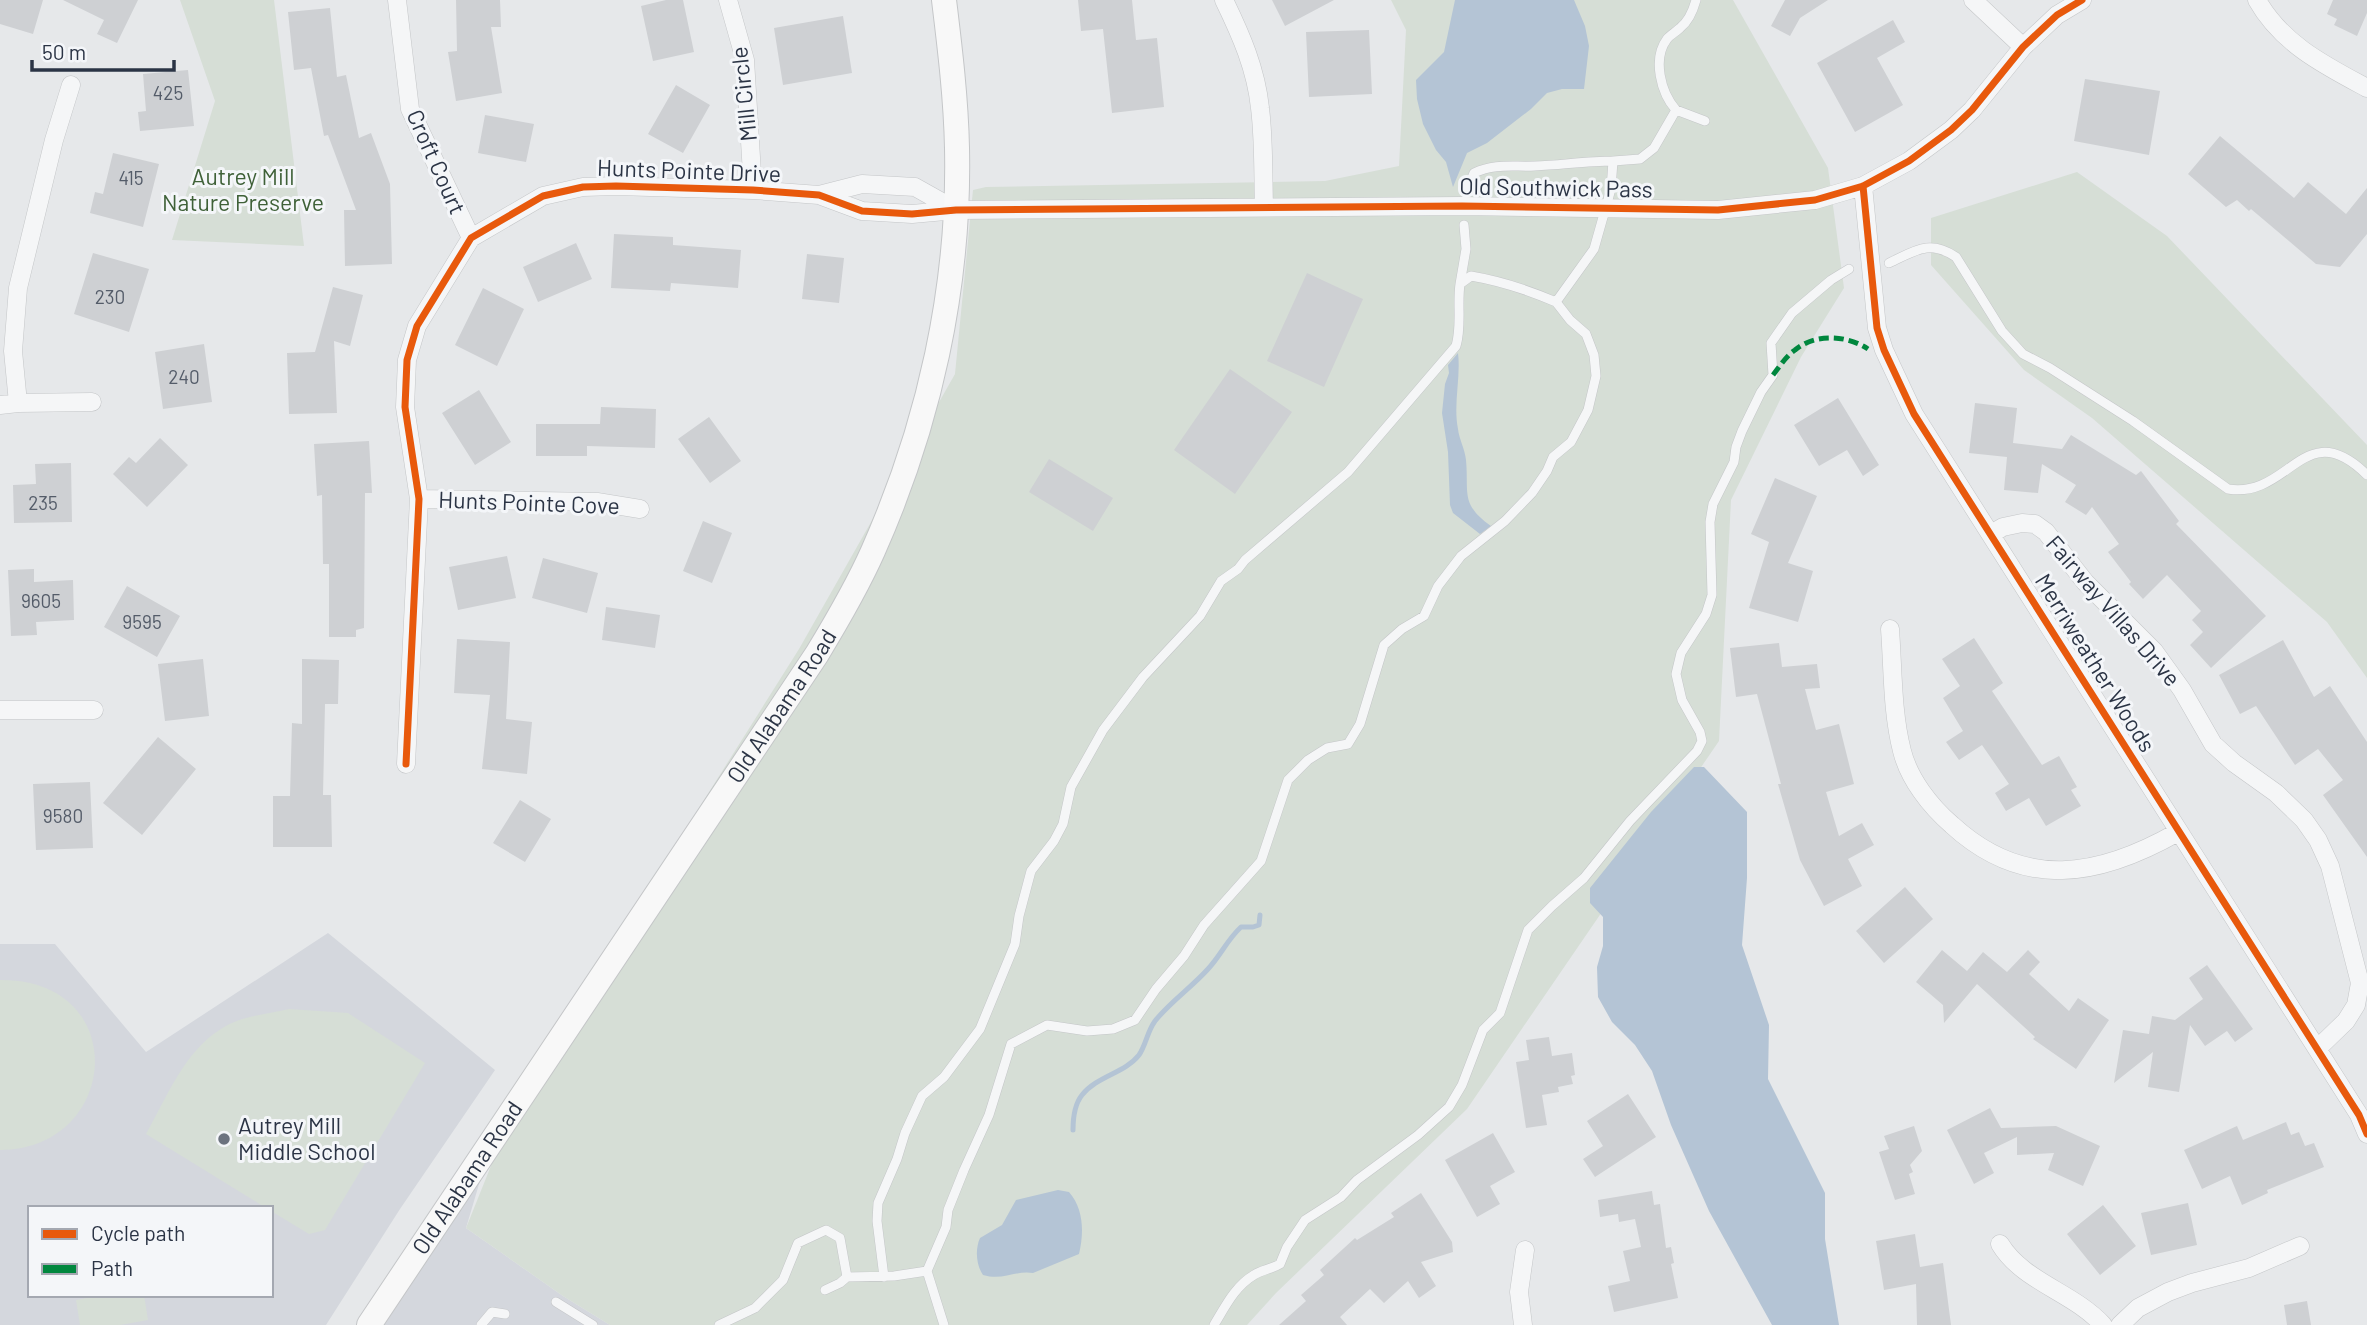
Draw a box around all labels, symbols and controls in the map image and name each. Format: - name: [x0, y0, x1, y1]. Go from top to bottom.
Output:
- scale bar: [32, 28, 173, 72]
- text: 50 m: [42, 39, 86, 64]
- street label: Mill Circle: [724, 45, 762, 143]
- house number: 425: [153, 81, 183, 104]
- street label: Croft Court: [401, 105, 472, 218]
- street label: Hunts Pointe Drive: [597, 153, 781, 187]
- park label: Autrey Mill Nature Preserve: [162, 162, 324, 216]
- house number: 415: [118, 166, 144, 189]
- street label: Old Southwick Pass: [1459, 171, 1653, 203]
- house number: 230: [95, 285, 125, 308]
- house number: 240: [168, 365, 200, 388]
- street label: Hunts Pointe Cove: [438, 485, 620, 519]
- house number: 235: [28, 491, 58, 514]
- street label: Fairway Villas Drive: [2041, 529, 2187, 692]
- street label: Merriweather Woods: [2030, 568, 2162, 757]
- house number: 9605: [21, 589, 61, 612]
- house number: 9595: [122, 610, 162, 633]
- street label: Old Alabama Road: [720, 624, 842, 788]
- house number: 9580: [43, 804, 83, 827]
- street label: Old Alabama Road: [405, 1095, 528, 1259]
- place label: Autrey Mill Middle School: [238, 1111, 376, 1165]
- marker: Autrey Mill Middle School: [216, 1131, 232, 1147]
- legend: [28, 1206, 273, 1297]
- text: Cycle path: [91, 1220, 185, 1245]
- text: Path: [91, 1255, 133, 1280]

